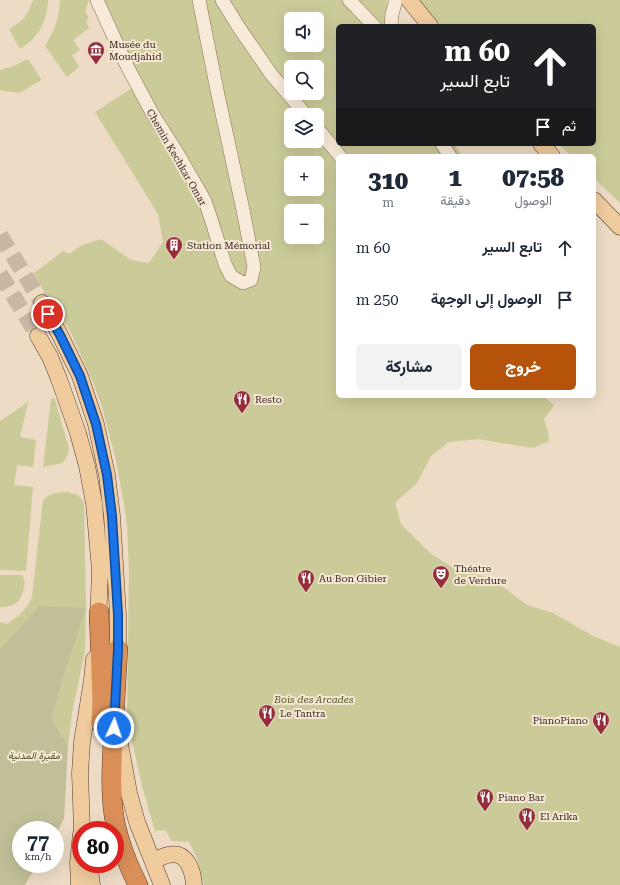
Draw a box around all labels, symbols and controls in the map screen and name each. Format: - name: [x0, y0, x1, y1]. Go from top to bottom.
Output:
- map controls: [284, 12, 324, 244]
- button: sound: [284, 12, 324, 52]
- text: 60 m: [445, 35, 510, 68]
- place label: Musée du Moudjahid: [109, 39, 162, 62]
- museum icon: Musée du Moudjahid: [86, 40, 106, 65]
- icon: ahead: [524, 40, 576, 92]
- button: search: [284, 60, 324, 100]
- text: تابع السير: [440, 70, 510, 91]
- street label: Chemin Kechkar Omar: [144, 107, 209, 207]
- button: layers: [284, 108, 324, 148]
- icon: arrive: [532, 116, 554, 138]
- text: ثم: [562, 117, 576, 135]
- button: +: [284, 156, 324, 196]
- text: 1: [449, 164, 462, 192]
- text: 07:58: [502, 164, 564, 192]
- text: 310: [368, 167, 408, 195]
- text: دقيقة: [440, 193, 470, 208]
- text: الوصول: [514, 193, 552, 208]
- text: m: [382, 195, 394, 210]
- button: −: [284, 204, 324, 244]
- building icon: Station Mémorial: [164, 235, 184, 260]
- icon: ahead: [554, 237, 576, 259]
- text: تابع السير: [482, 238, 542, 256]
- text: 60 m: [356, 239, 390, 257]
- place label: Station Mémorial: [187, 240, 270, 251]
- icon: arrive: [554, 289, 576, 311]
- text: الوصول إلى الوجهة: [431, 290, 542, 308]
- text: 250 m: [356, 291, 399, 309]
- pin: [31, 297, 65, 331]
- icon: arrive: [37, 303, 59, 325]
- button: مشاركة: [356, 344, 462, 390]
- button: خروج: [470, 344, 576, 390]
- restaurant icon: Resto: [232, 389, 252, 414]
- place label: Resto: [255, 394, 282, 405]
- place label: Théatre de Verdure: [454, 563, 507, 586]
- theatre icon: Théatre de Verdure: [431, 564, 451, 589]
- restaurant icon: Au Bon Gibier: [296, 568, 316, 593]
- place label: Au Bon Gibier: [319, 573, 387, 584]
- park label: Bois des Arcades: [273, 694, 354, 705]
- restaurant icon: Le Tantra: [257, 703, 277, 728]
- position arrow: [93, 707, 135, 749]
- place label: Le Tantra: [280, 708, 326, 719]
- restaurant icon: PianoPiano: [591, 710, 611, 735]
- place label: PianoPiano: [533, 715, 588, 726]
- park label: مقبرة المدنية: [8, 750, 61, 762]
- restaurant icon: Piano Bar: [475, 787, 495, 812]
- place label: Piano Bar: [498, 792, 544, 803]
- restaurant icon: El Arika: [517, 806, 537, 831]
- place label: El Arika: [540, 811, 578, 822]
- speed limit sign: 80: [72, 821, 124, 873]
- text: 77: [27, 830, 49, 854]
- text: km/h: [25, 851, 51, 862]

